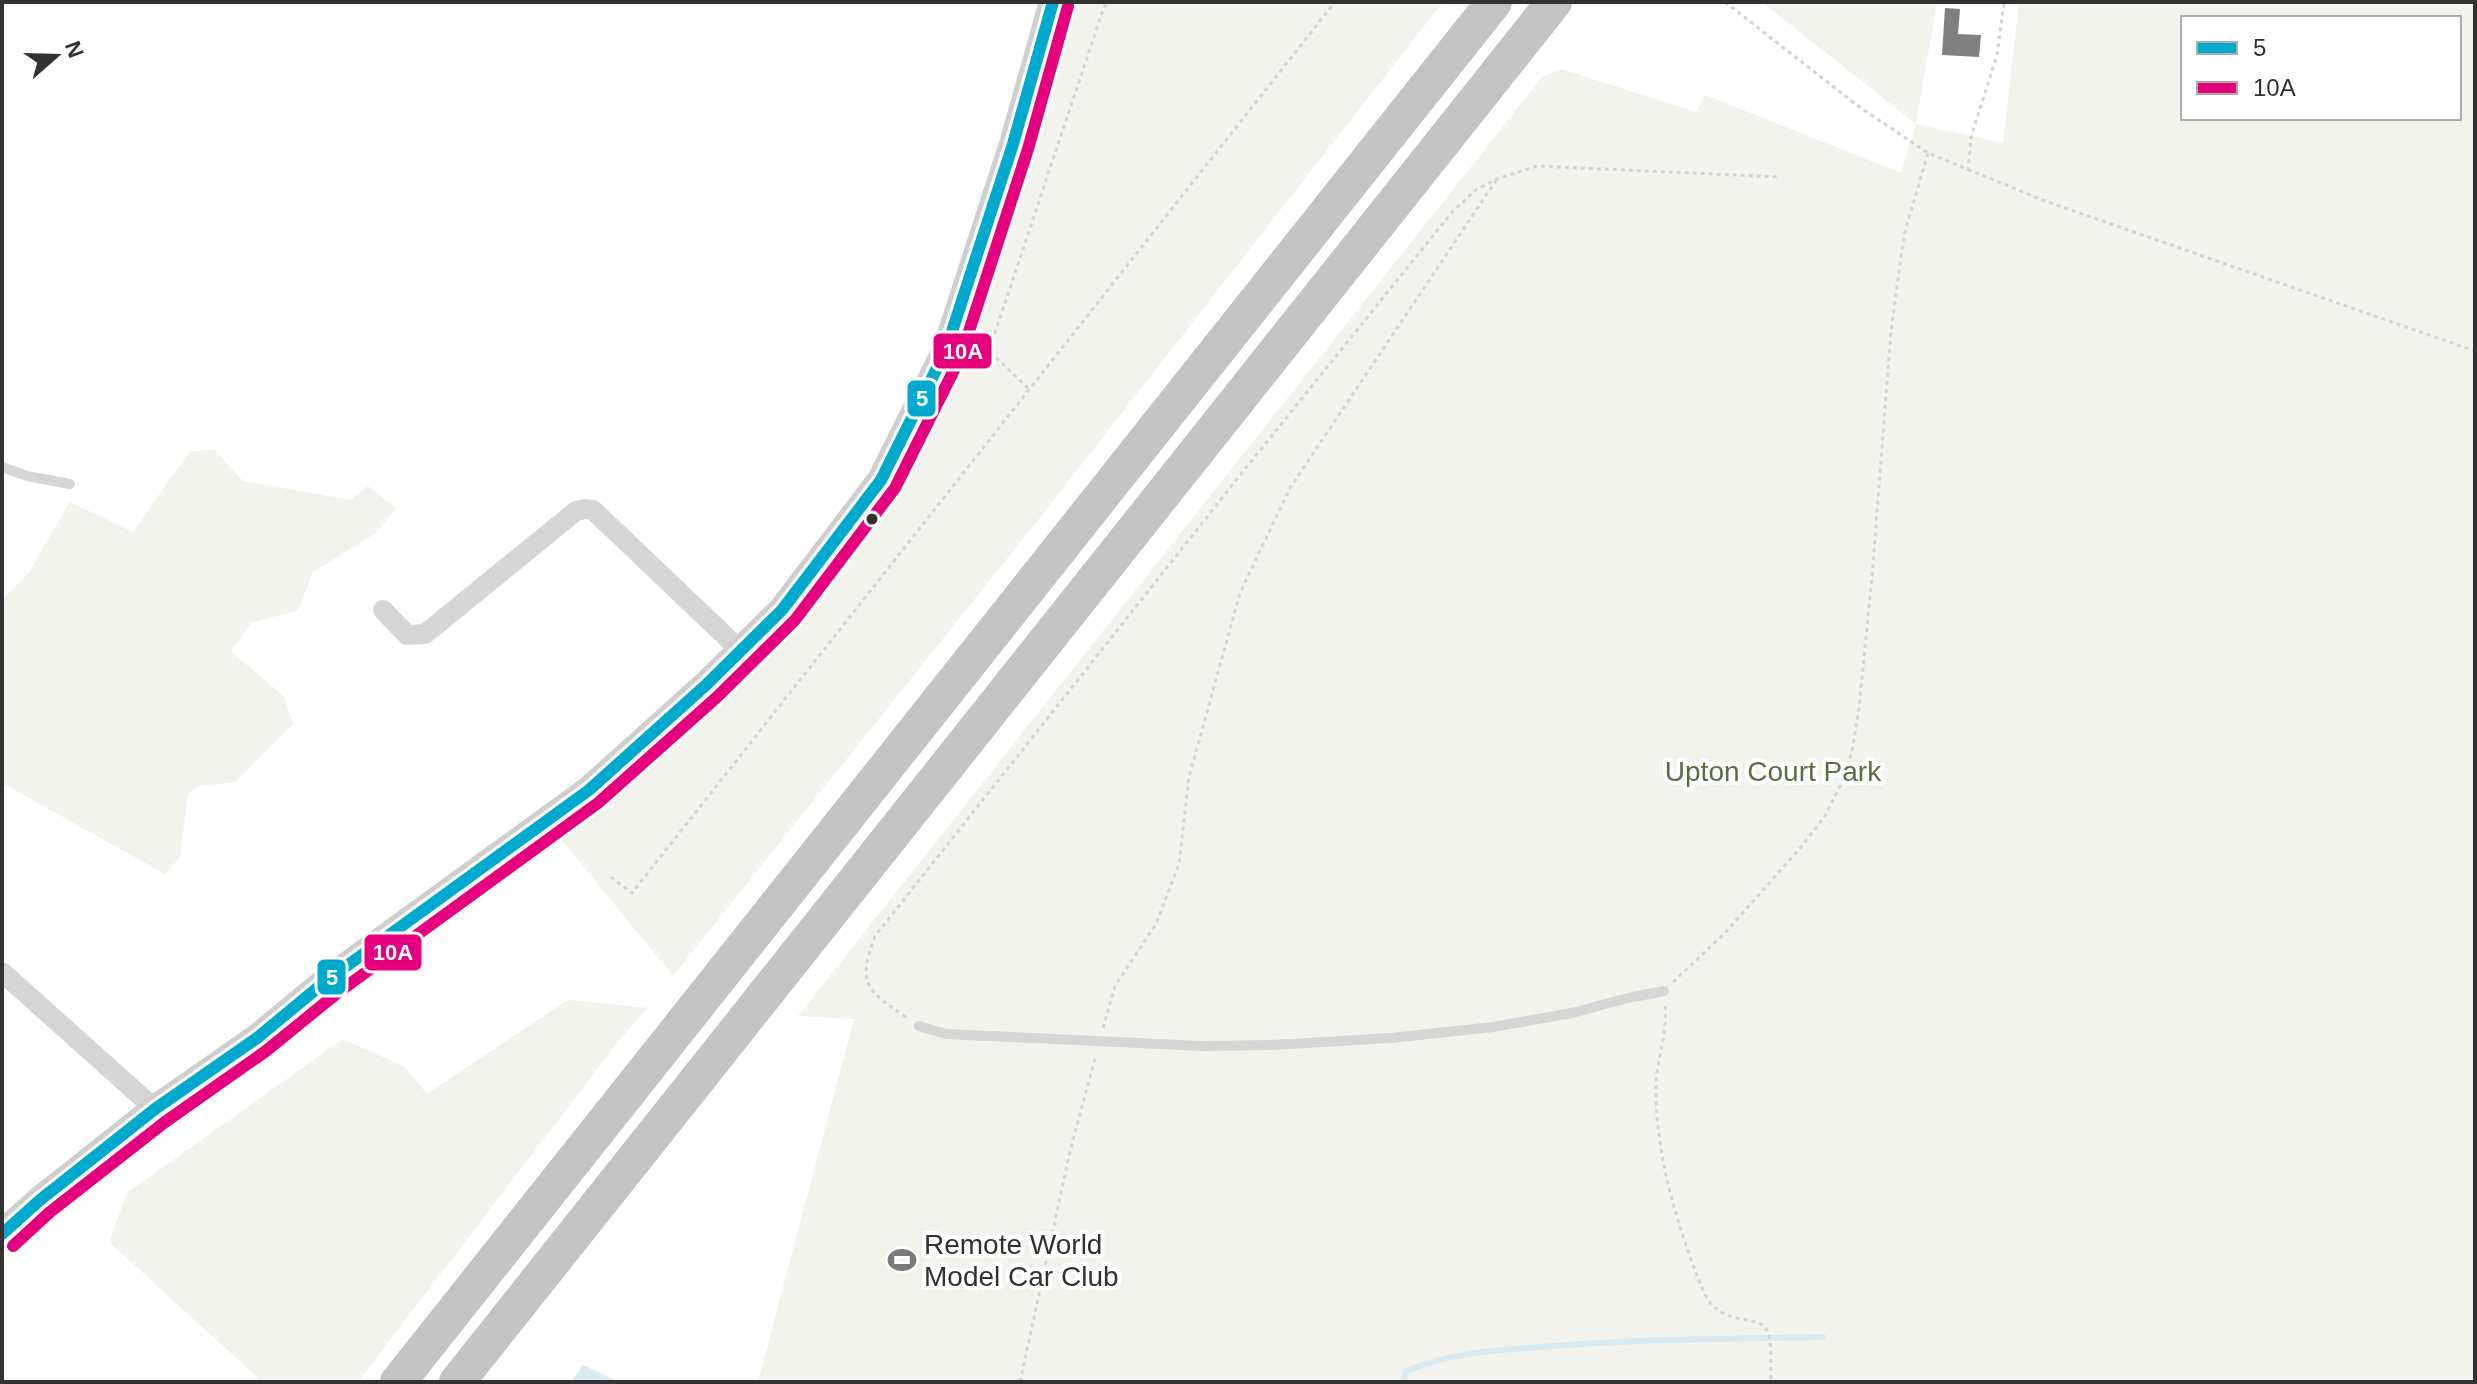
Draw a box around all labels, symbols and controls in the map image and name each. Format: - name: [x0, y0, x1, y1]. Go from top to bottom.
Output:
- north arrow: [16, 16, 96, 96]
- legend: [2181, 16, 2461, 120]
- text: 5: [2253, 34, 2266, 61]
- text: N: [60, 38, 89, 61]
- text: 10A: [2253, 74, 2296, 101]
- line badge: 10A: [932, 332, 993, 370]
- text: 10A: [943, 339, 983, 364]
- line badge: 5: [906, 379, 937, 418]
- text: 5: [916, 386, 928, 411]
- unlabelled marker: [864, 511, 880, 527]
- park label: Upton Court Park: [1665, 756, 1882, 787]
- line badge: 10A: [363, 933, 423, 972]
- text: 10A: [373, 940, 413, 965]
- line badge: 5: [316, 958, 347, 996]
- text: 5: [326, 965, 338, 990]
- place label: Remote World Model Car Club: [924, 1229, 1119, 1292]
- sports icon: Remote World Model Car Club: [887, 1245, 917, 1275]

